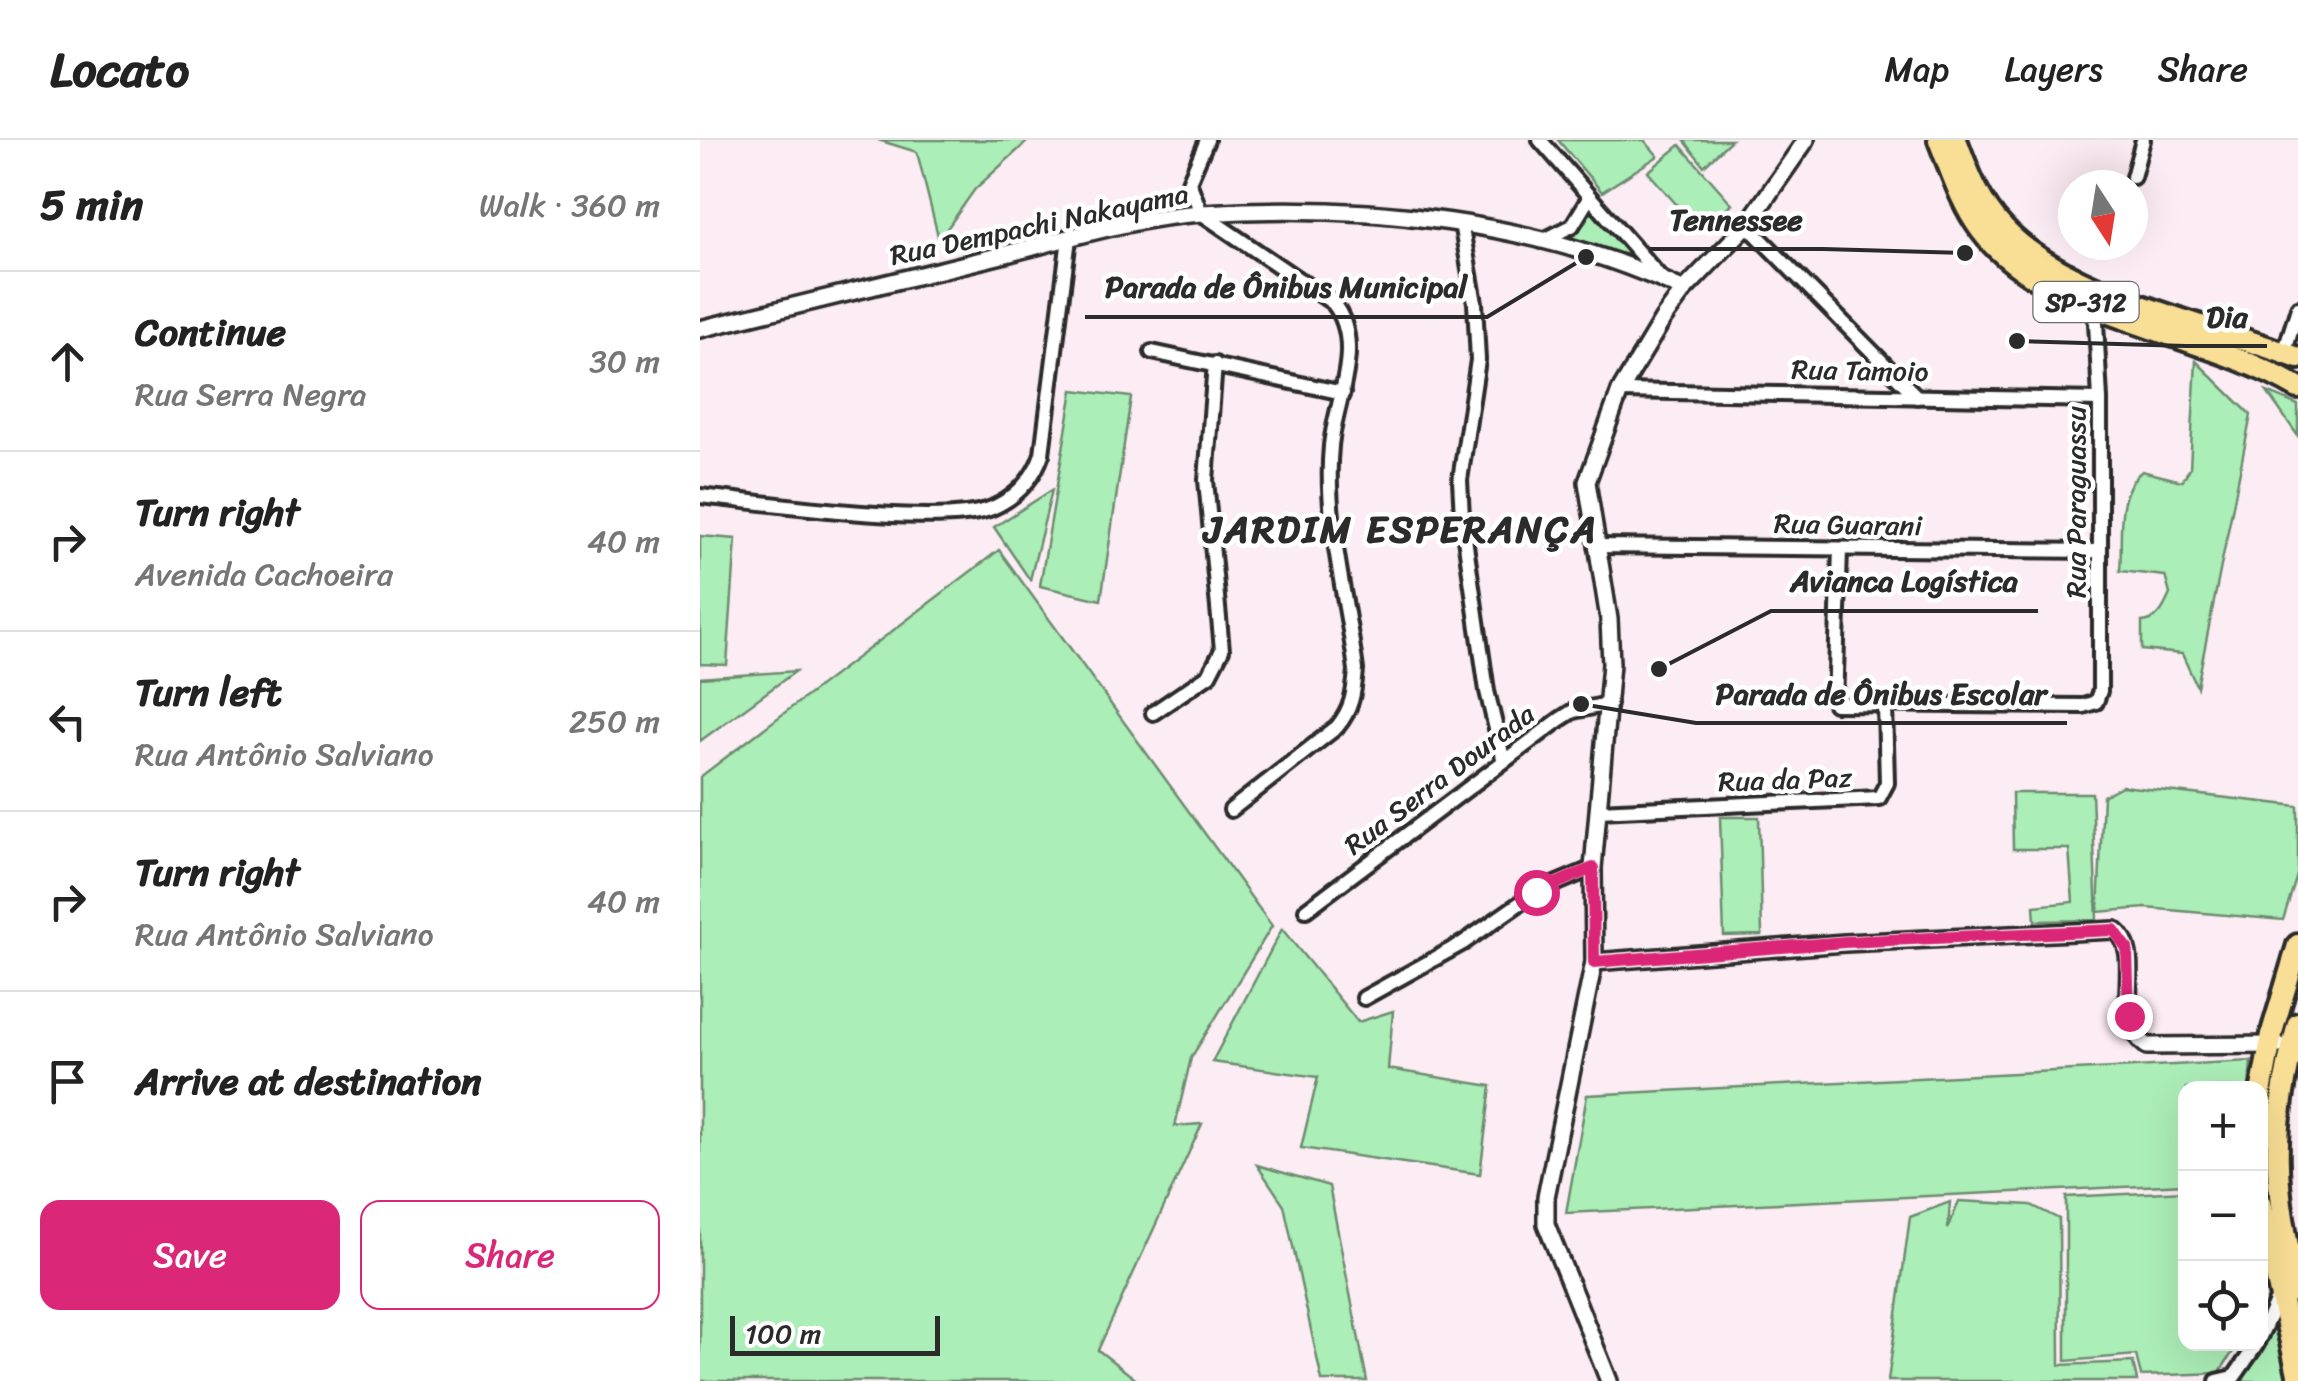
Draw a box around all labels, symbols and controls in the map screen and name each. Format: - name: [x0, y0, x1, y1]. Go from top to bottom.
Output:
- text: Locato: [50, 27, 189, 112]
- text: Map: [1885, 38, 1949, 100]
- text: Layers: [2004, 38, 2103, 100]
- text: Share: [2158, 38, 2248, 100]
- text: 5 min: [40, 168, 143, 242]
- street label: Rua Dempachi Nakayama: [885, 169, 1193, 280]
- north arrow: [2058, 170, 2148, 260]
- text: Walk · 360 m: [479, 177, 660, 234]
- callout: Tennessee: [1650, 189, 1823, 249]
- text: Tennessee: [1669, 193, 1803, 247]
- callout: Parada de Ônibus Municipal: [1085, 257, 1487, 317]
- text: Parada de Ônibus Municipal: [1105, 260, 1469, 314]
- road number: SP-312: [2034, 282, 2138, 322]
- callout: Dia: [2186, 286, 2267, 346]
- text: Dia: [2206, 290, 2249, 344]
- text: Continue: [135, 299, 286, 366]
- text: 30 m: [589, 333, 660, 390]
- icon: ahead: [40, 334, 95, 389]
- street label: Rua Tamoio: [1791, 345, 1929, 396]
- text: Rua Serra Negra: [135, 366, 366, 423]
- street label: Rua Paraguassu: [2051, 406, 2100, 598]
- text: Turn right: [135, 479, 300, 546]
- district label: JARDIM ESPERANÇA: [1202, 496, 1598, 563]
- street label: Rua Guarani: [1773, 499, 1924, 550]
- text: 40 m: [587, 513, 660, 570]
- icon: right: [40, 514, 95, 569]
- text: Avenida Cachoeira: [135, 546, 393, 603]
- callout: Avianca Logística: [1771, 551, 2038, 611]
- text: Avianca Logística: [1788, 554, 2019, 608]
- text: Turn left: [135, 659, 281, 726]
- callout: Parada de Ônibus Escolar: [1696, 663, 2067, 723]
- text: Parada de Ônibus Escolar: [1716, 667, 2049, 721]
- street label: Rua Serra Dourada: [1333, 690, 1546, 868]
- text: 250 m: [569, 693, 660, 750]
- icon: left: [40, 694, 95, 749]
- text: Rua Antônio Salviano: [135, 726, 434, 783]
- street label: Rua da Paz: [1717, 753, 1853, 806]
- text: Turn right: [135, 839, 300, 906]
- route start: [1514, 870, 1560, 916]
- text: 40 m: [587, 873, 660, 930]
- icon: right: [40, 874, 95, 929]
- text: Rua Antônio Salviano: [135, 906, 434, 963]
- route end: [2107, 994, 2153, 1040]
- text: Arrive at destination: [135, 1048, 482, 1115]
- icon: arrive: [40, 1054, 95, 1109]
- map controls: [2178, 1081, 2268, 1351]
- button: +: [2178, 1081, 2268, 1171]
- button: −: [2178, 1171, 2268, 1261]
- button: Save: [40, 1200, 340, 1310]
- button: Share: [360, 1200, 660, 1310]
- button: locate: [2178, 1261, 2268, 1351]
- text: 100 m: [745, 1309, 821, 1358]
- scale bar: [730, 1311, 940, 1356]

